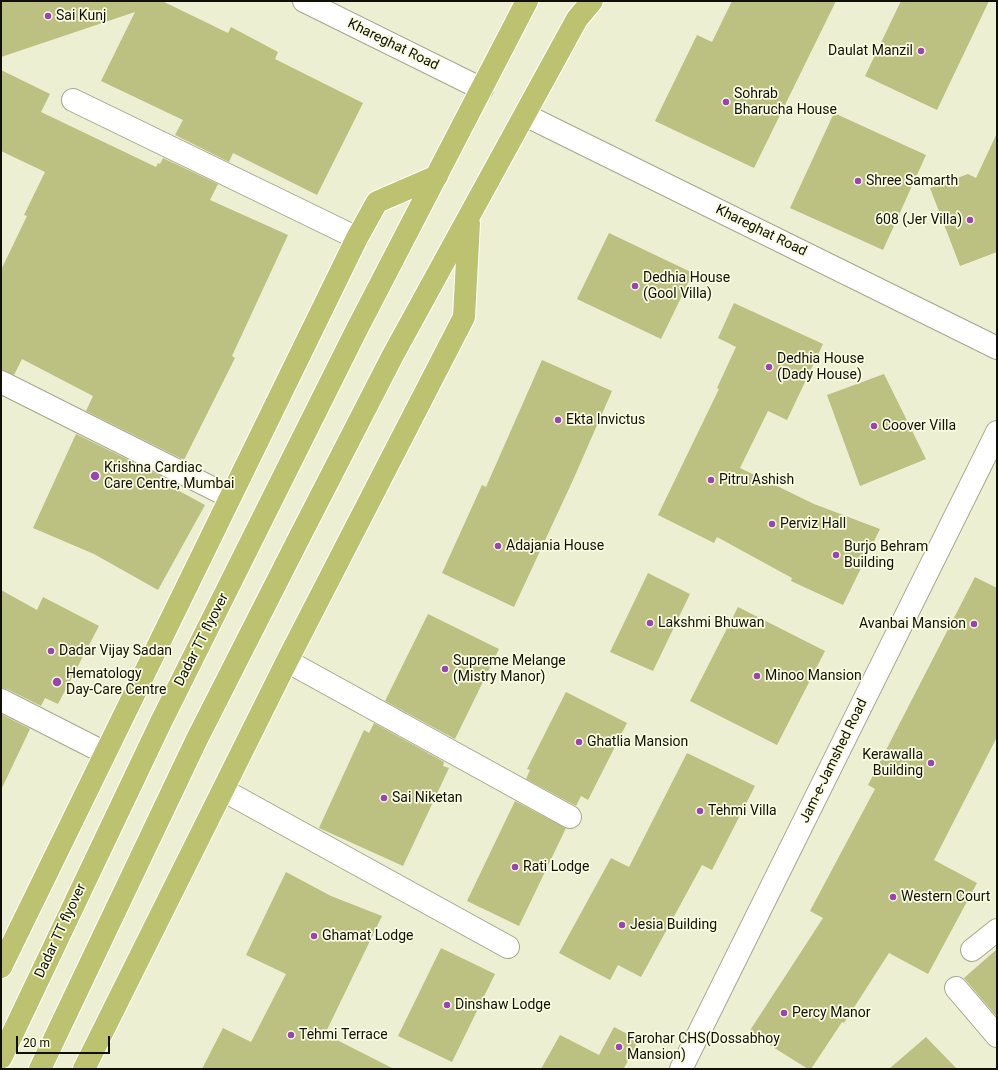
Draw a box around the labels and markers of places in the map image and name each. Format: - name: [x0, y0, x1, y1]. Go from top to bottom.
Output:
- place label: Sai Kunj: [56, 8, 106, 24]
- marker: Sai Kunj: [43, 11, 53, 21]
- place label: Daulat Manzil: [828, 43, 913, 59]
- marker: Daulat Manzil: [916, 46, 926, 56]
- place label: Sohrab Bharucha House: [734, 86, 837, 118]
- marker: Sohrab Bharucha House: [721, 97, 731, 107]
- place label: Shree Samarth: [866, 173, 958, 189]
- marker: Shree Samarth: [853, 176, 863, 186]
- place label: 608 (Jer Villa): [875, 212, 962, 228]
- marker: 608 (Jer Villa): [965, 215, 975, 225]
- place label: Dedhia House (Gool Villa): [643, 270, 730, 302]
- marker: Dedhia House (Gool Villa): [630, 281, 640, 291]
- place label: Dedhia House (Dady House): [777, 351, 864, 384]
- marker: Dedhia House (Dady House): [764, 362, 774, 372]
- place label: Ekta Invictus: [566, 412, 645, 428]
- marker: Ekta Invictus: [553, 415, 563, 425]
- place label: Coover Villa: [882, 418, 956, 434]
- marker: Coover Villa: [869, 421, 879, 431]
- place label: Krishna Cardiac Care Centre, Mumbai: [104, 460, 234, 492]
- marker: Krishna Cardiac Care Centre, Mumbai: [89, 470, 101, 482]
- place label: Pitru Ashish: [719, 472, 794, 488]
- marker: Pitru Ashish: [706, 475, 716, 485]
- place label: Perviz Hall: [780, 516, 846, 532]
- marker: Perviz Hall: [767, 519, 777, 529]
- place label: Adajania House: [506, 538, 604, 554]
- place label: Burjo Behram Building: [844, 539, 928, 572]
- marker: Adajania House: [493, 541, 503, 551]
- marker: Burjo Behram Building: [831, 550, 841, 560]
- place label: Lakshmi Bhuwan: [658, 615, 764, 631]
- place label: Avanbai Mansion: [859, 616, 966, 632]
- marker: Lakshmi Bhuwan: [645, 618, 655, 628]
- marker: Avanbai Mansion: [969, 619, 979, 629]
- place label: Dadar Vijay Sadan: [59, 643, 172, 659]
- marker: Dadar Vijay Sadan: [46, 646, 56, 656]
- place label: Supreme Melange (Mistry Manor): [453, 653, 566, 686]
- marker: Supreme Melange (Mistry Manor): [440, 664, 450, 674]
- place label: Hematology Day-Care Centre: [66, 666, 166, 698]
- place label: Minoo Mansion: [765, 668, 862, 684]
- marker: Minoo Mansion: [752, 671, 762, 681]
- marker: Hematology Day-Care Centre: [51, 676, 63, 688]
- place label: Ghatlia Mansion: [587, 734, 688, 750]
- marker: Ghatlia Mansion: [574, 737, 584, 747]
- place label: Kerawalla Building: [862, 747, 923, 780]
- marker: Kerawalla Building: [926, 758, 936, 768]
- place label: Sai Niketan: [392, 790, 463, 806]
- marker: Sai Niketan: [379, 793, 389, 803]
- place label: Tehmi Villa: [708, 803, 777, 819]
- marker: Tehmi Villa: [695, 806, 705, 816]
- place label: Rati Lodge: [523, 859, 589, 875]
- marker: Rati Lodge: [510, 862, 520, 872]
- place label: Western Court: [901, 889, 990, 905]
- marker: Western Court: [888, 892, 898, 902]
- place label: Jesia Building: [630, 917, 717, 933]
- marker: Jesia Building: [617, 920, 627, 930]
- place label: Ghamat Lodge: [322, 928, 414, 944]
- marker: Ghamat Lodge: [309, 931, 319, 941]
- place label: Dinshaw Lodge: [455, 997, 551, 1013]
- marker: Dinshaw Lodge: [442, 1000, 452, 1010]
- place label: Percy Manor: [792, 1005, 871, 1021]
- marker: Percy Manor: [779, 1008, 789, 1018]
- place label: Tehmi Terrace: [299, 1027, 388, 1043]
- marker: Tehmi Terrace: [286, 1030, 296, 1040]
- place label: Farohar CHS(Dossabhoy Mansion): [627, 1031, 780, 1064]
- marker: Farohar CHS(Dossabhoy Mansion): [614, 1042, 624, 1052]

